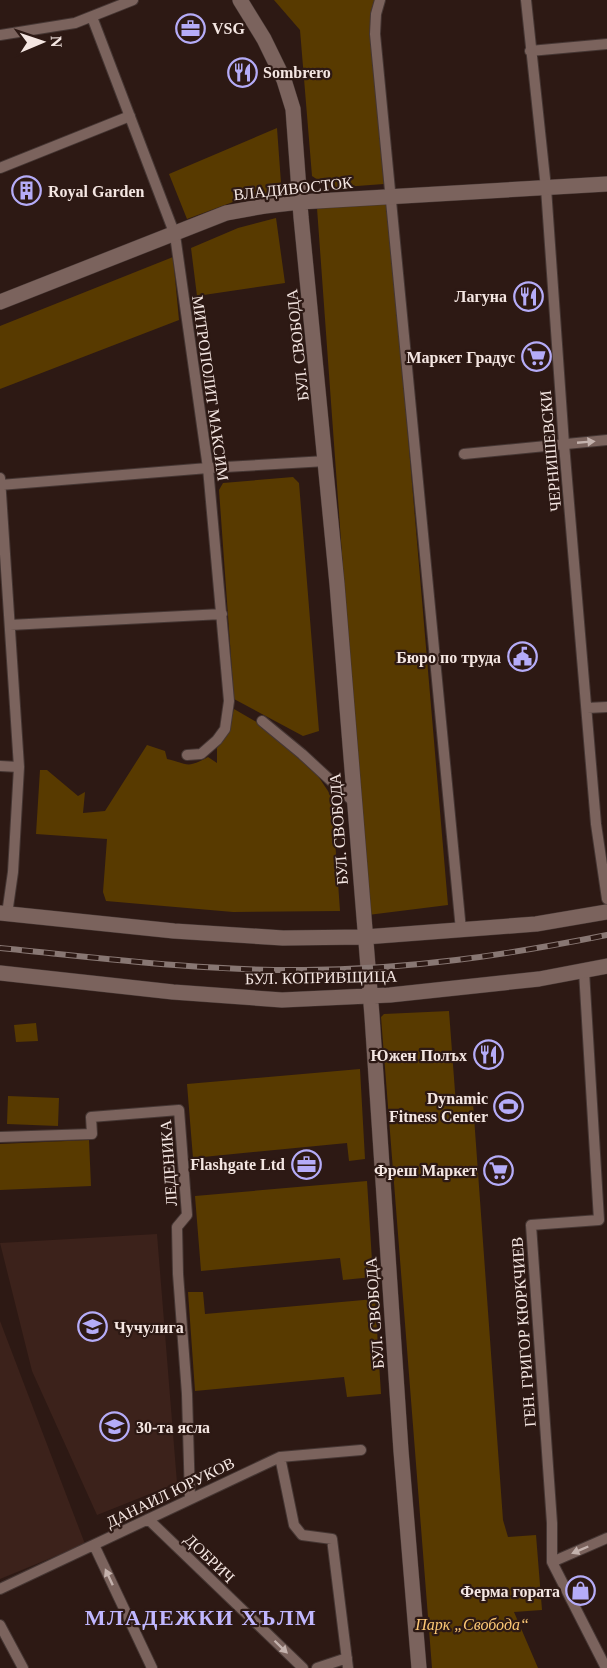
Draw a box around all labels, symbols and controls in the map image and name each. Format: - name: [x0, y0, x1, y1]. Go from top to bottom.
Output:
- north arrow: [12, 12, 72, 72]
- office icon: VSG: [175, 12, 207, 44]
- place label: VSG: [212, 20, 245, 37]
- text: N: [48, 35, 65, 48]
- restaurant icon: Sombrero: [226, 56, 258, 88]
- place label: Sombrero: [263, 64, 331, 81]
- street label: ВЛАДИВОСТОК: [233, 174, 354, 204]
- building icon: Royal Garden: [11, 175, 43, 207]
- place label: Royal Garden: [48, 183, 145, 201]
- restaurant icon: Лагуна: [512, 280, 544, 312]
- street label: БУЛ. СВОБОДА: [283, 288, 313, 402]
- place label: Лагуна: [455, 288, 507, 306]
- street label: МИТРОПОЛИТ МАКСИМ: [189, 294, 232, 482]
- supermarket icon: Маркет Градус: [520, 341, 552, 373]
- place label: Маркет Градус: [406, 349, 515, 367]
- street label: ЧЕРНИШЕВСКИ: [537, 389, 564, 512]
- one-way arrow: [576, 437, 595, 447]
- public building icon: Бюро по труда: [506, 641, 538, 673]
- place label: Бюро по труда: [396, 649, 501, 667]
- street label: БУЛ. СВОБОДА: [326, 772, 352, 886]
- street label: БУЛ. КОПРИВЩИЦА: [245, 968, 398, 988]
- restaurant icon: Южен Полъх: [472, 1039, 504, 1071]
- place label: Южен Полъх: [371, 1047, 467, 1064]
- place label: Dynamic Fitness Center: [389, 1090, 488, 1125]
- sports icon: Dynamic Fitness Center: [493, 1091, 525, 1123]
- street label: ЛЕДЕНИКА: [157, 1119, 181, 1207]
- office icon: Flashgate Ltd: [290, 1148, 322, 1180]
- supermarket icon: Фреш Маркет: [482, 1154, 514, 1186]
- place label: Flashgate Ltd: [190, 1156, 285, 1174]
- place label: Фреш Маркет: [374, 1162, 477, 1180]
- street label: ГЕН. ГРИГОР КЮРКЧИЕВ: [508, 1236, 539, 1428]
- street label: БУЛ. СВОБОДА: [362, 1256, 388, 1370]
- school or university icon: Чучулига: [77, 1311, 109, 1343]
- place label: Чучулига: [114, 1319, 184, 1337]
- school or university icon: 30-та ясла: [99, 1411, 131, 1443]
- place label: 30-та ясла: [136, 1419, 210, 1436]
- street label: ДАНАИЛ ЮРУКОВ: [103, 1454, 238, 1532]
- street label: ДОБРИЧ: [181, 1531, 238, 1587]
- one-way arrow: [570, 1545, 588, 1555]
- one-way arrow: [104, 1567, 114, 1585]
- shop icon: Ферма гората: [565, 1575, 597, 1607]
- place label: Ферма гората: [460, 1583, 560, 1601]
- district label: МЛАДЕЖКИ ХЪЛМ: [85, 1605, 317, 1630]
- park label: Парк „Свобода“: [414, 1616, 529, 1634]
- one-way arrow: [273, 1640, 288, 1653]

